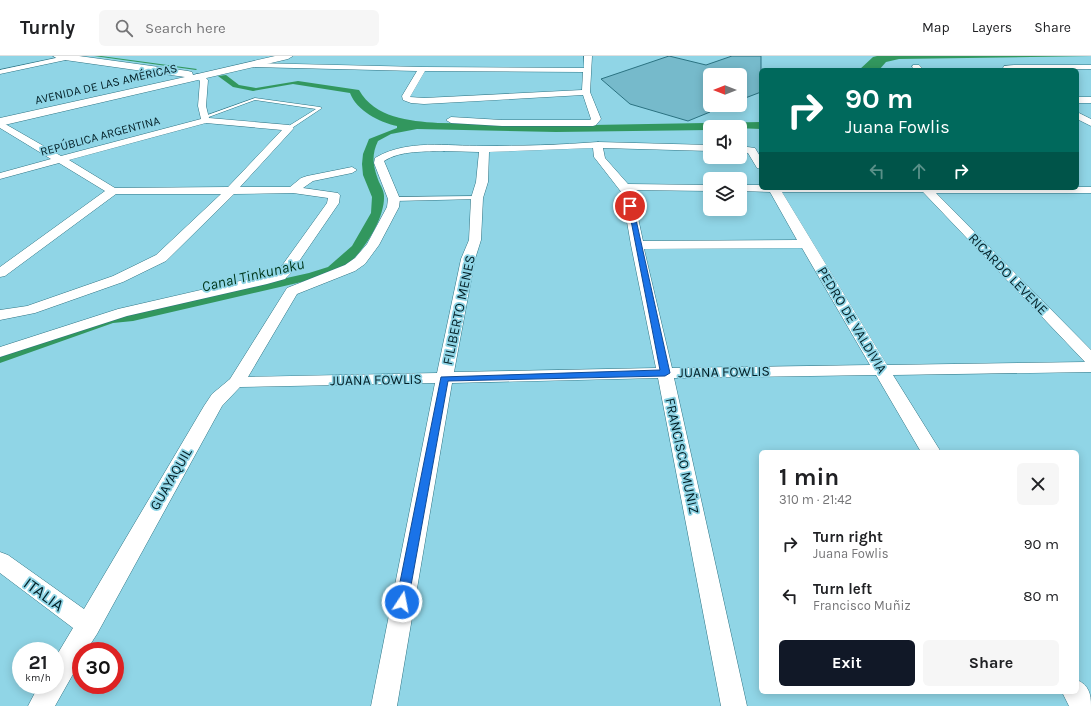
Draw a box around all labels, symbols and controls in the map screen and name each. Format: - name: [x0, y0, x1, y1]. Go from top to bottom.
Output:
- search box: [99, 10, 379, 46]
- text: Turnly: [20, 17, 75, 39]
- icon: search: [113, 17, 135, 39]
- text: Search here: [145, 19, 226, 37]
- text: Map: [922, 19, 950, 36]
- text: Layers: [972, 19, 1012, 36]
- text: Share: [1034, 19, 1071, 36]
- street label: AVENIDA DE LAS AMÉRICAS: [33, 60, 178, 107]
- north arrow: [703, 68, 747, 112]
- map controls: [703, 68, 747, 216]
- text: 90 m: [845, 82, 913, 115]
- icon: right: [779, 84, 831, 136]
- street label: REPÚBLICA ARGENTINA: [38, 112, 162, 159]
- text: Juana Fowlis: [845, 116, 950, 138]
- button: sound: [703, 120, 747, 164]
- icon: left: [866, 160, 888, 182]
- icon: ahead: [908, 160, 930, 182]
- icon: right: [950, 160, 972, 182]
- button: layers: [703, 172, 747, 216]
- pin: [613, 189, 647, 223]
- icon: arrive: [619, 195, 641, 217]
- street label: RICARDO LEVENE: [965, 230, 1051, 318]
- water label: Canal Tinkunaku: [200, 254, 306, 296]
- street label: FILIBERTO MENES: [439, 254, 479, 366]
- street label: PEDRO DE VALDIVIA: [813, 264, 891, 376]
- street label: JUANA FOWLIS: [678, 363, 770, 381]
- street label: JUANA FOWLIS: [330, 371, 422, 389]
- street label: FRANCISCO MUÑIZ: [661, 396, 703, 516]
- street label: GUAYAQUIL: [146, 444, 196, 513]
- text: 1 min: [779, 463, 839, 491]
- button: close: [1017, 463, 1059, 505]
- text: 310 m · 21:42: [779, 492, 852, 507]
- text: Turn right: [813, 528, 883, 546]
- icon: right: [779, 533, 801, 555]
- text: 90 m: [1024, 535, 1059, 553]
- text: Juana Fowlis: [813, 546, 889, 561]
- street label: ITALIA: [20, 573, 68, 615]
- text: Turn left: [813, 580, 872, 598]
- position arrow: [381, 581, 423, 623]
- icon: left: [779, 585, 801, 607]
- text: 80 m: [1023, 587, 1059, 605]
- text: Francisco Muñiz: [813, 598, 911, 613]
- button: Exit: [779, 640, 915, 686]
- button: Share: [923, 640, 1059, 686]
- speed limit sign: 30: [72, 642, 124, 694]
- text: 21: [28, 651, 48, 674]
- text: km/h: [25, 672, 51, 684]

